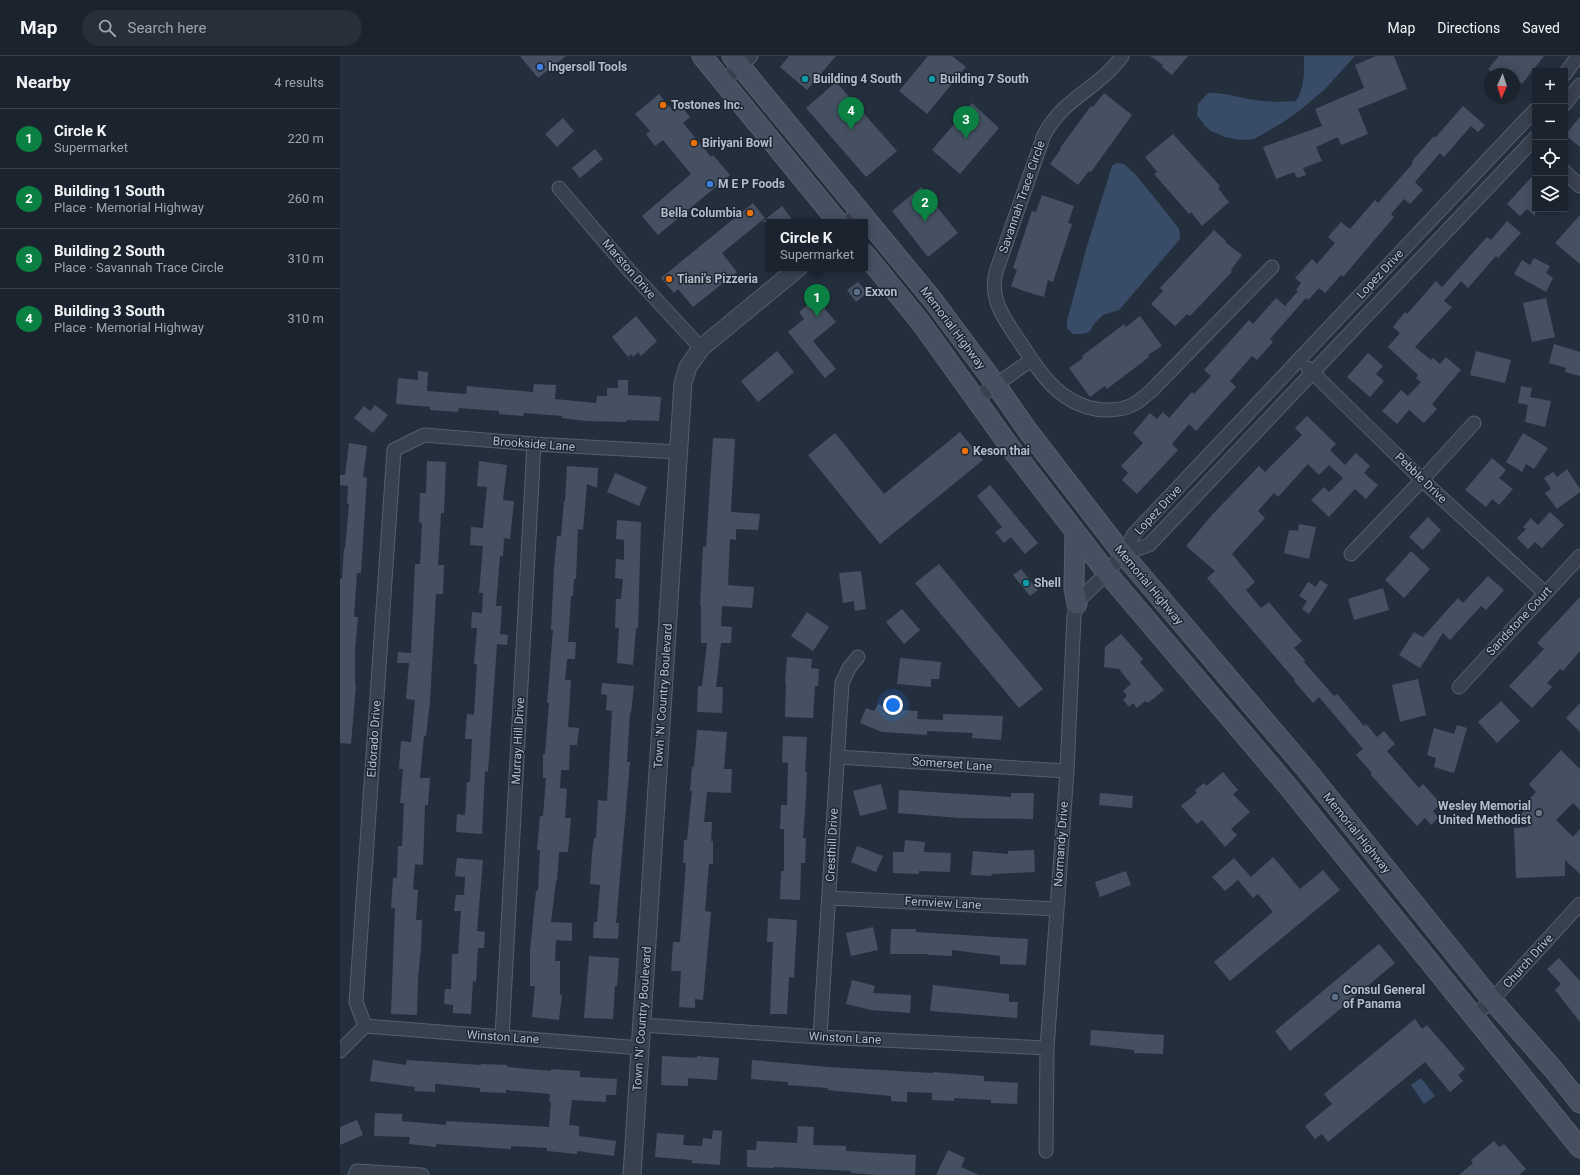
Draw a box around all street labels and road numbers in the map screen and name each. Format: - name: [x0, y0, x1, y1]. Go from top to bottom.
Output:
- street label: Savannah Trace Circle: [996, 139, 1048, 255]
- street label: Marston Drive: [599, 236, 659, 302]
- street label: Lopez Drive: [1354, 246, 1406, 302]
- street label: Memorial Highway: [917, 284, 989, 372]
- street label: Brookside Lane: [492, 434, 576, 454]
- street label: Pebble Drive: [1392, 450, 1450, 506]
- street label: Lopez Drive: [1132, 482, 1184, 538]
- street label: Memorial Highway: [1112, 542, 1187, 628]
- street label: Sandstone Court: [1483, 583, 1555, 658]
- street label: Town 'N' Country Boulevard: [651, 623, 675, 769]
- street label: Murray Hill Drive: [509, 697, 527, 785]
- street label: Eldorado Drive: [364, 700, 384, 778]
- street label: Somerset Lane: [911, 754, 993, 774]
- street label: Memorial Highway: [1320, 790, 1394, 876]
- street label: Normandy Drive: [1051, 801, 1071, 887]
- street label: Cresthill Drive: [823, 808, 841, 882]
- street label: Fernview Lane: [904, 894, 982, 912]
- street label: Church Drive: [1500, 931, 1556, 991]
- street label: Town 'N' Country Boulevard: [630, 946, 654, 1092]
- street label: Winston Lane: [466, 1027, 540, 1047]
- street label: Winston Lane: [808, 1029, 882, 1047]

